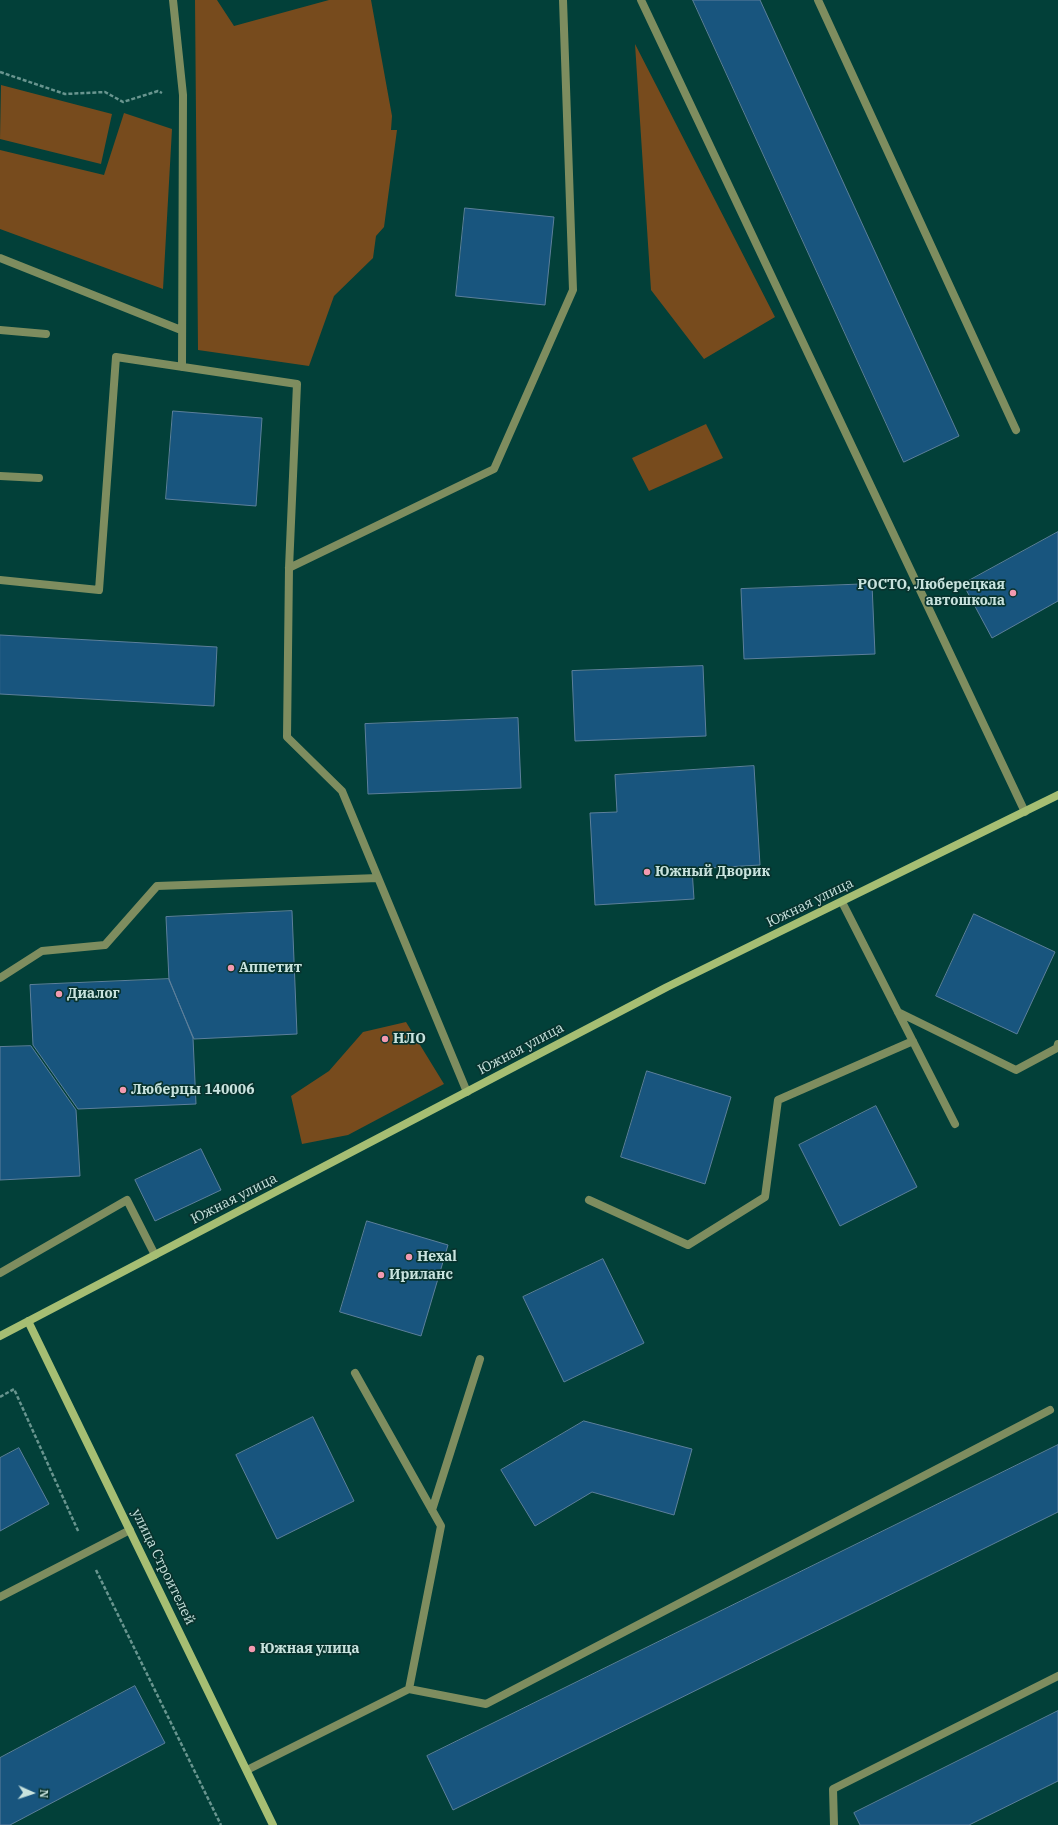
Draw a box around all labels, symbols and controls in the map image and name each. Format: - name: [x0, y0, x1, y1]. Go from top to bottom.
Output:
- place label: РОСТО, Люберецкая автошкола: [857, 577, 1005, 610]
- marker: РОСТО, Люберецкая автошкола: [1008, 588, 1018, 598]
- place label: Южный Дворик: [655, 864, 770, 880]
- marker: Южный Дворик: [642, 867, 652, 877]
- street label: Южная улица: [764, 875, 856, 931]
- place label: Аппетит: [239, 960, 302, 976]
- marker: Аппетит: [226, 963, 236, 973]
- place label: Диалог: [67, 986, 120, 1002]
- marker: Диалог: [54, 989, 64, 999]
- street label: Южная улица: [475, 1019, 567, 1079]
- place label: НЛО: [393, 1031, 426, 1047]
- marker: НЛО: [380, 1034, 390, 1044]
- place label: Люберцы 140006: [131, 1082, 255, 1098]
- marker: Люберцы 140006: [118, 1085, 128, 1095]
- street label: Южная улица: [188, 1170, 280, 1228]
- place label: Hexal: [417, 1249, 457, 1265]
- marker: Hexal: [404, 1252, 414, 1262]
- place label: Ириланс: [389, 1267, 453, 1283]
- marker: Ириланс: [376, 1270, 386, 1280]
- street label: улица Строителей: [128, 1506, 198, 1628]
- place label: Южная улица: [260, 1641, 359, 1657]
- marker: Южная улица: [247, 1644, 257, 1654]
- north arrow: [12, 1773, 52, 1813]
- text: N: [37, 1789, 51, 1798]

